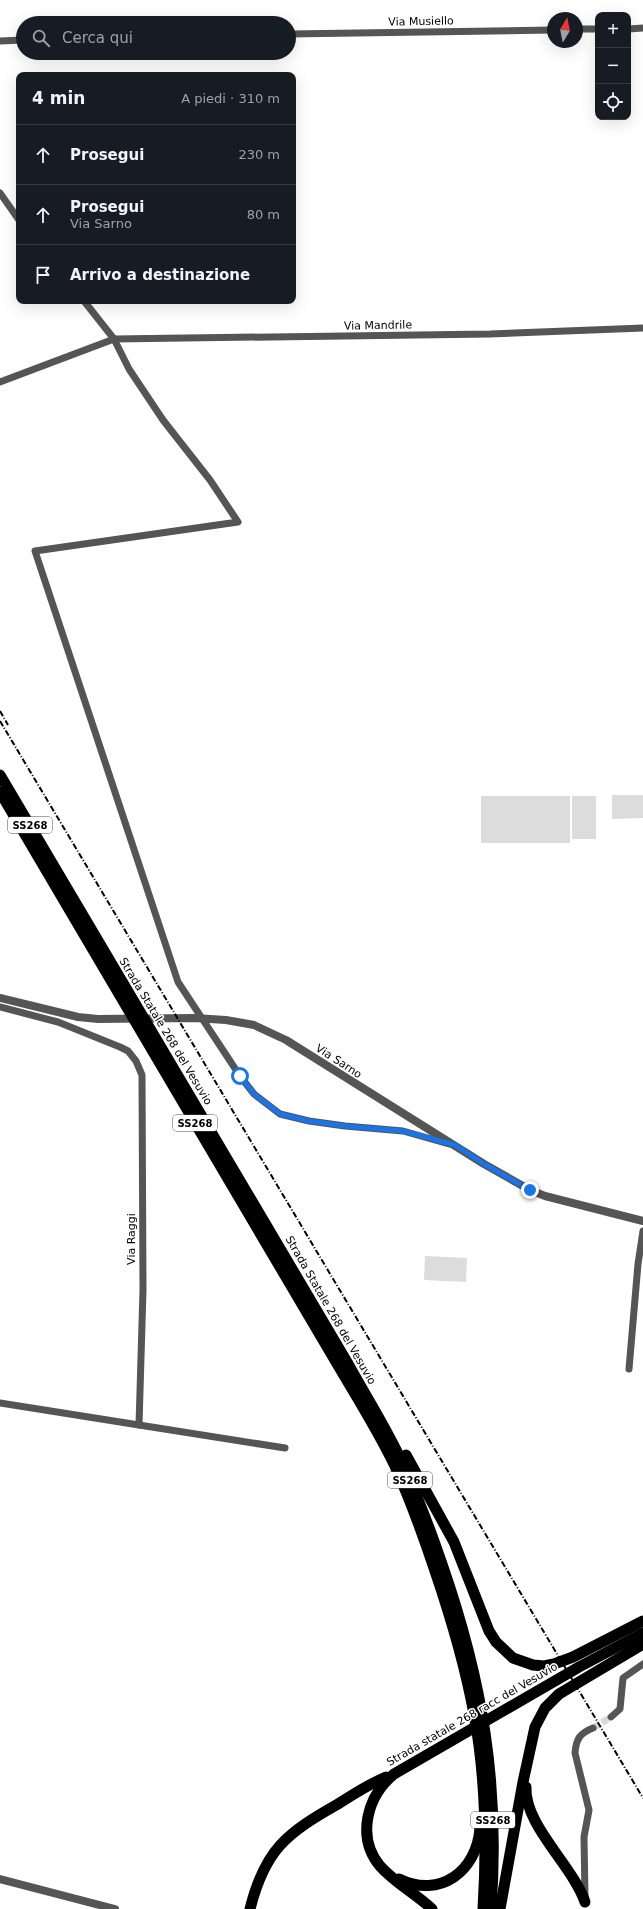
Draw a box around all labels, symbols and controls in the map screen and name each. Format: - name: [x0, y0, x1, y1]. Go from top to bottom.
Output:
- north arrow: [547, 12, 583, 48]
- map controls: [595, 12, 631, 120]
- button: +: [595, 12, 631, 48]
- street label: Via Musiello: [388, 14, 454, 29]
- search box: [16, 16, 296, 60]
- icon: search: [30, 27, 52, 49]
- text: Cerca qui: [62, 29, 133, 47]
- button: −: [595, 48, 631, 84]
- button: locate: [595, 84, 631, 120]
- text: 4 min: [32, 88, 85, 108]
- text: A piedi · 310 m: [181, 91, 280, 106]
- icon: ahead: [32, 144, 54, 166]
- text: Prosegui: [70, 146, 144, 164]
- text: 230 m: [238, 147, 280, 162]
- text: Prosegui: [70, 198, 144, 216]
- icon: ahead: [32, 204, 54, 226]
- text: 80 m: [247, 207, 280, 222]
- text: Via Sarno: [70, 216, 132, 231]
- icon: arrive: [32, 264, 54, 286]
- text: Arrivo a destinazione: [70, 266, 250, 284]
- street label: Via Mandrile: [344, 318, 412, 333]
- road number: SS268: [8, 817, 52, 833]
- street label: Strada Statale 268 del Vesuvio: [116, 955, 215, 1107]
- street label: Via Sarno: [313, 1042, 364, 1081]
- route start: [231, 1067, 249, 1085]
- road number: SS268: [173, 1115, 217, 1131]
- route end: [521, 1181, 539, 1199]
- street label: Via Raggi: [125, 1213, 138, 1265]
- street label: Strada Statale 268 del Vesuvio: [283, 1234, 379, 1387]
- road number: SS268: [388, 1472, 432, 1488]
- street label: Strada statale 268 racc del Vesuvio: [385, 1660, 560, 1769]
- road number: SS268: [471, 1812, 515, 1828]

